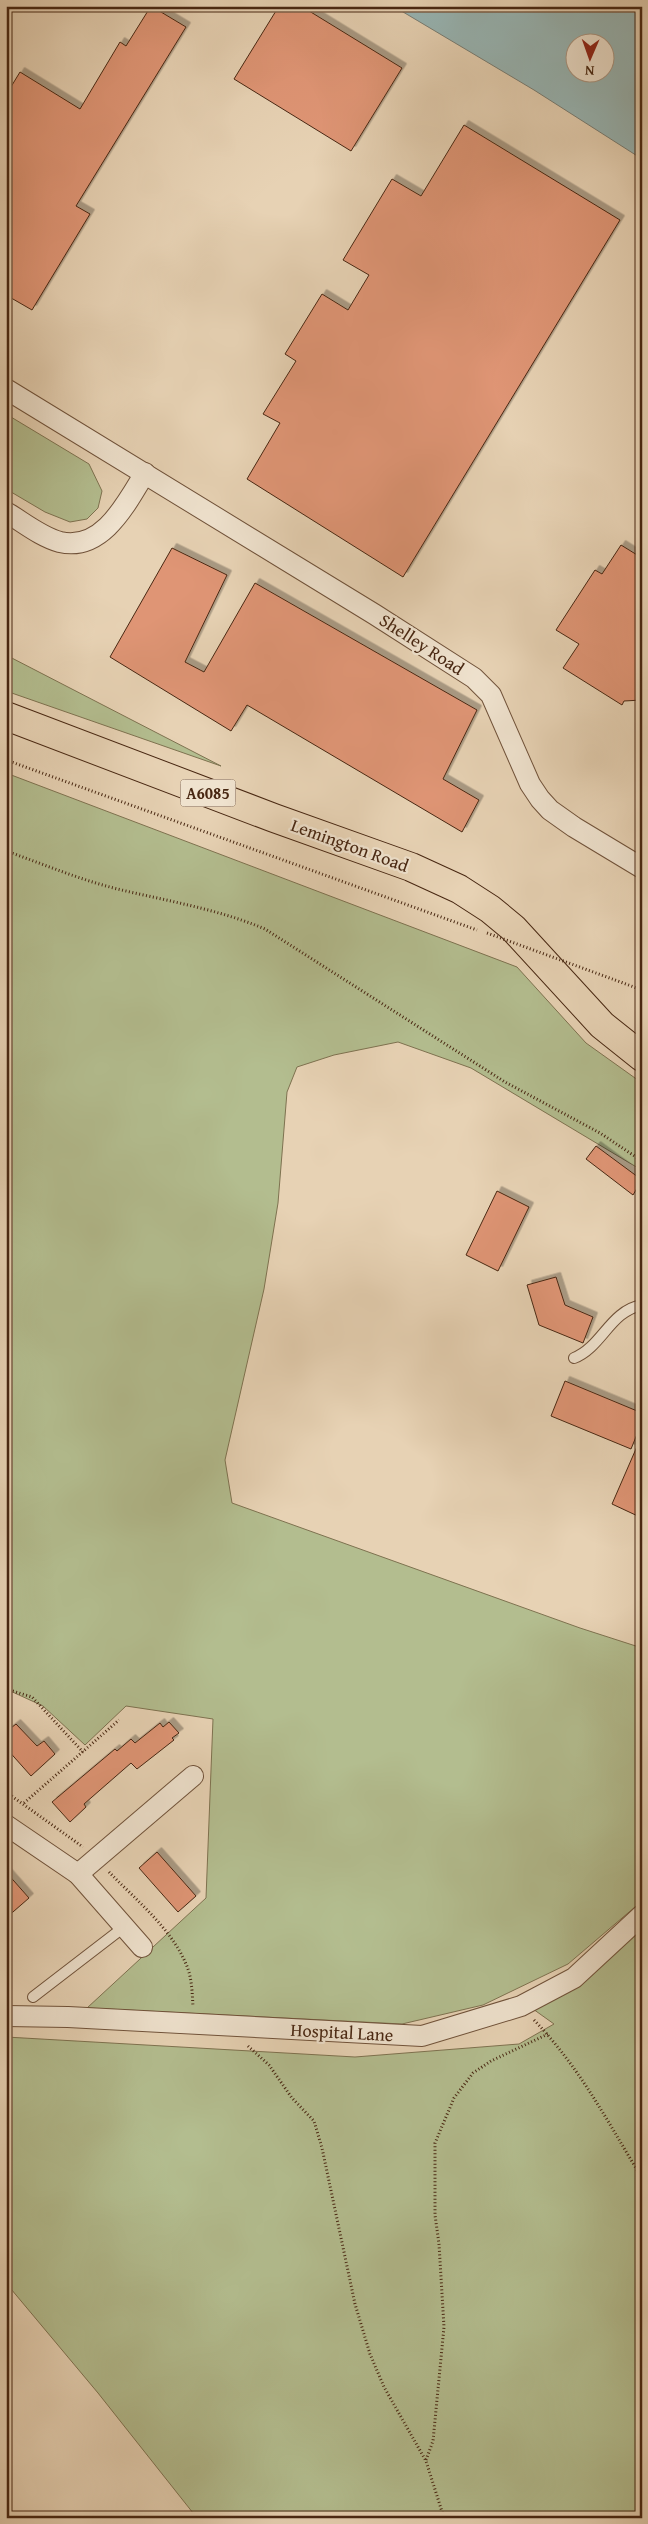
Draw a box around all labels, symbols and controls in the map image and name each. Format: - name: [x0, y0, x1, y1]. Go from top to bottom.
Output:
- north arrow: [566, 32, 616, 82]
- text: N: [584, 61, 595, 81]
- street label: Shelley Road: [374, 606, 470, 682]
- road number: A6085: [180, 780, 236, 806]
- street label: Lemington Road: [287, 811, 413, 879]
- street label: Hospital Lane: [290, 2016, 394, 2048]

